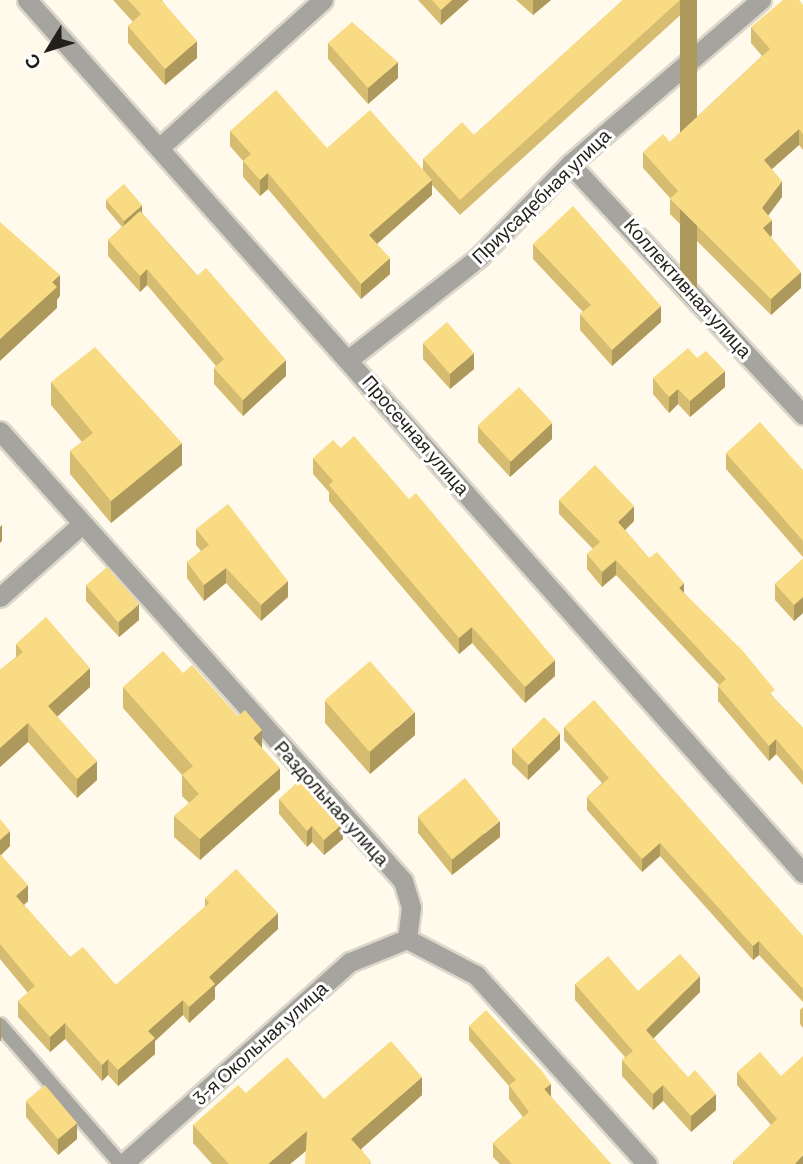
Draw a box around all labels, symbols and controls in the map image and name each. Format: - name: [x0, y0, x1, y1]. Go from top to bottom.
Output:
- north arrow: [14, 14, 84, 84]
- text: С: [19, 50, 45, 75]
- street label: Приусадебная улица: [467, 124, 615, 268]
- street label: Коллективная улица: [620, 214, 756, 362]
- street label: Просечная улица: [358, 370, 474, 500]
- street label: Раздольная улица: [270, 736, 394, 870]
- street label: 3-я Окольная улица: [188, 977, 332, 1109]

